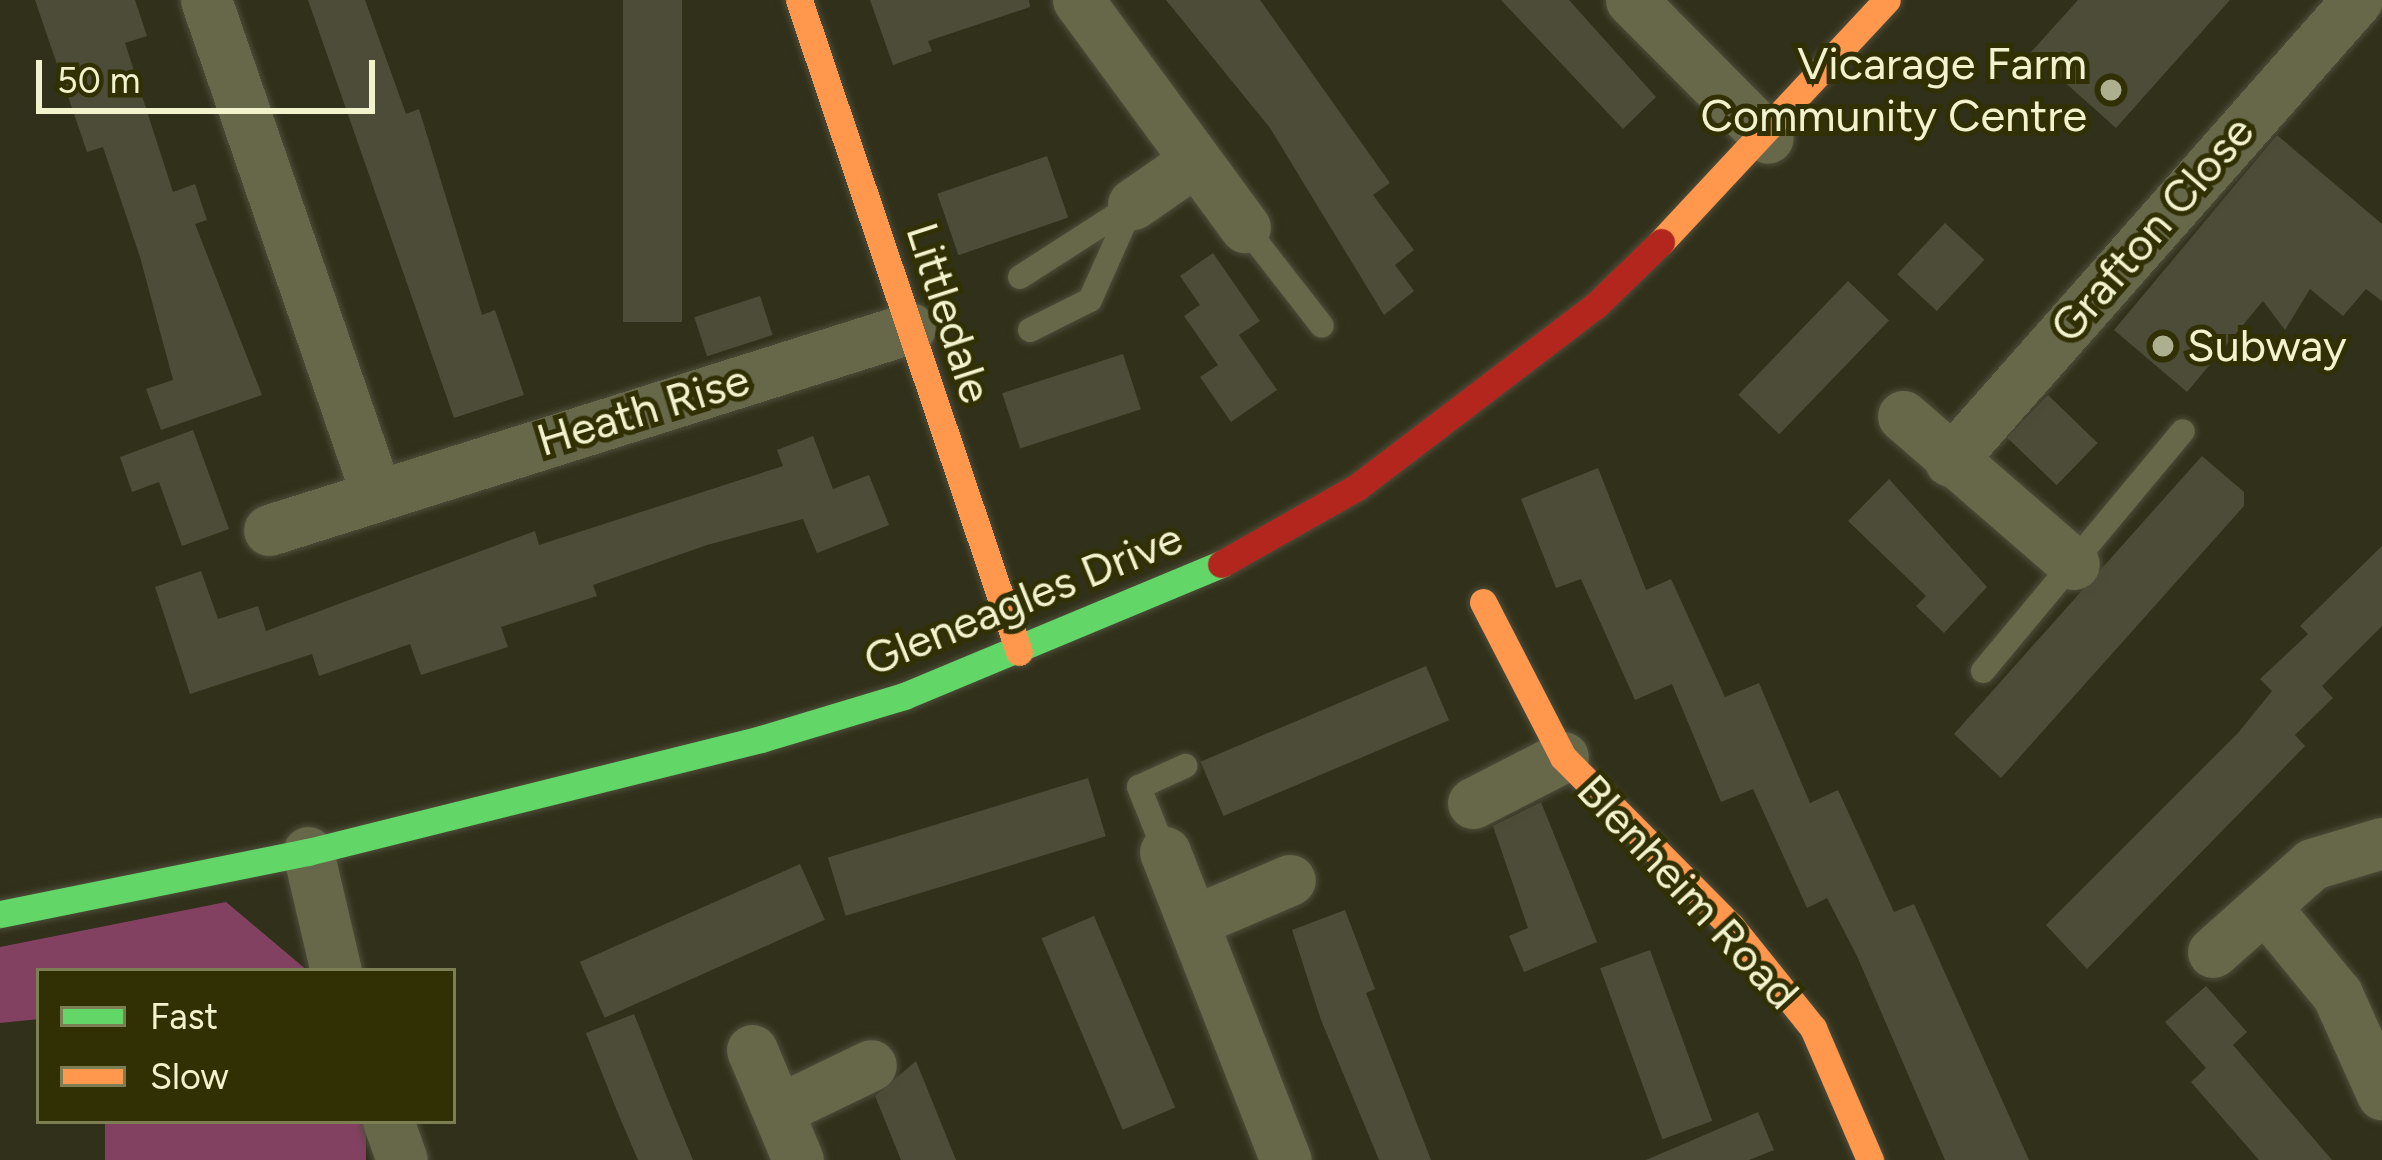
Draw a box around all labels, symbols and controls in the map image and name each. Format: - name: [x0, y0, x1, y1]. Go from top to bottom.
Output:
- scale bar: [42, 36, 381, 110]
- place label: Vicarage Farm Community Centre: [1700, 37, 2087, 143]
- text: 50 m: [57, 59, 140, 102]
- marker: Vicarage Farm Community Centre: [2098, 77, 2124, 103]
- street label: Grafton Close: [2039, 105, 2265, 353]
- street label: Littledale: [895, 216, 1003, 410]
- place label: Subway: [2187, 319, 2347, 373]
- marker: Subway: [2150, 333, 2176, 359]
- street label: Heath Rise: [531, 352, 755, 468]
- street label: Gleneagles Drive: [856, 511, 1190, 687]
- street label: Blenheim Road: [1566, 764, 1810, 1020]
- legend: [36, 968, 456, 1124]
- text: Fast: [150, 995, 218, 1038]
- text: Slow: [150, 1055, 229, 1098]

